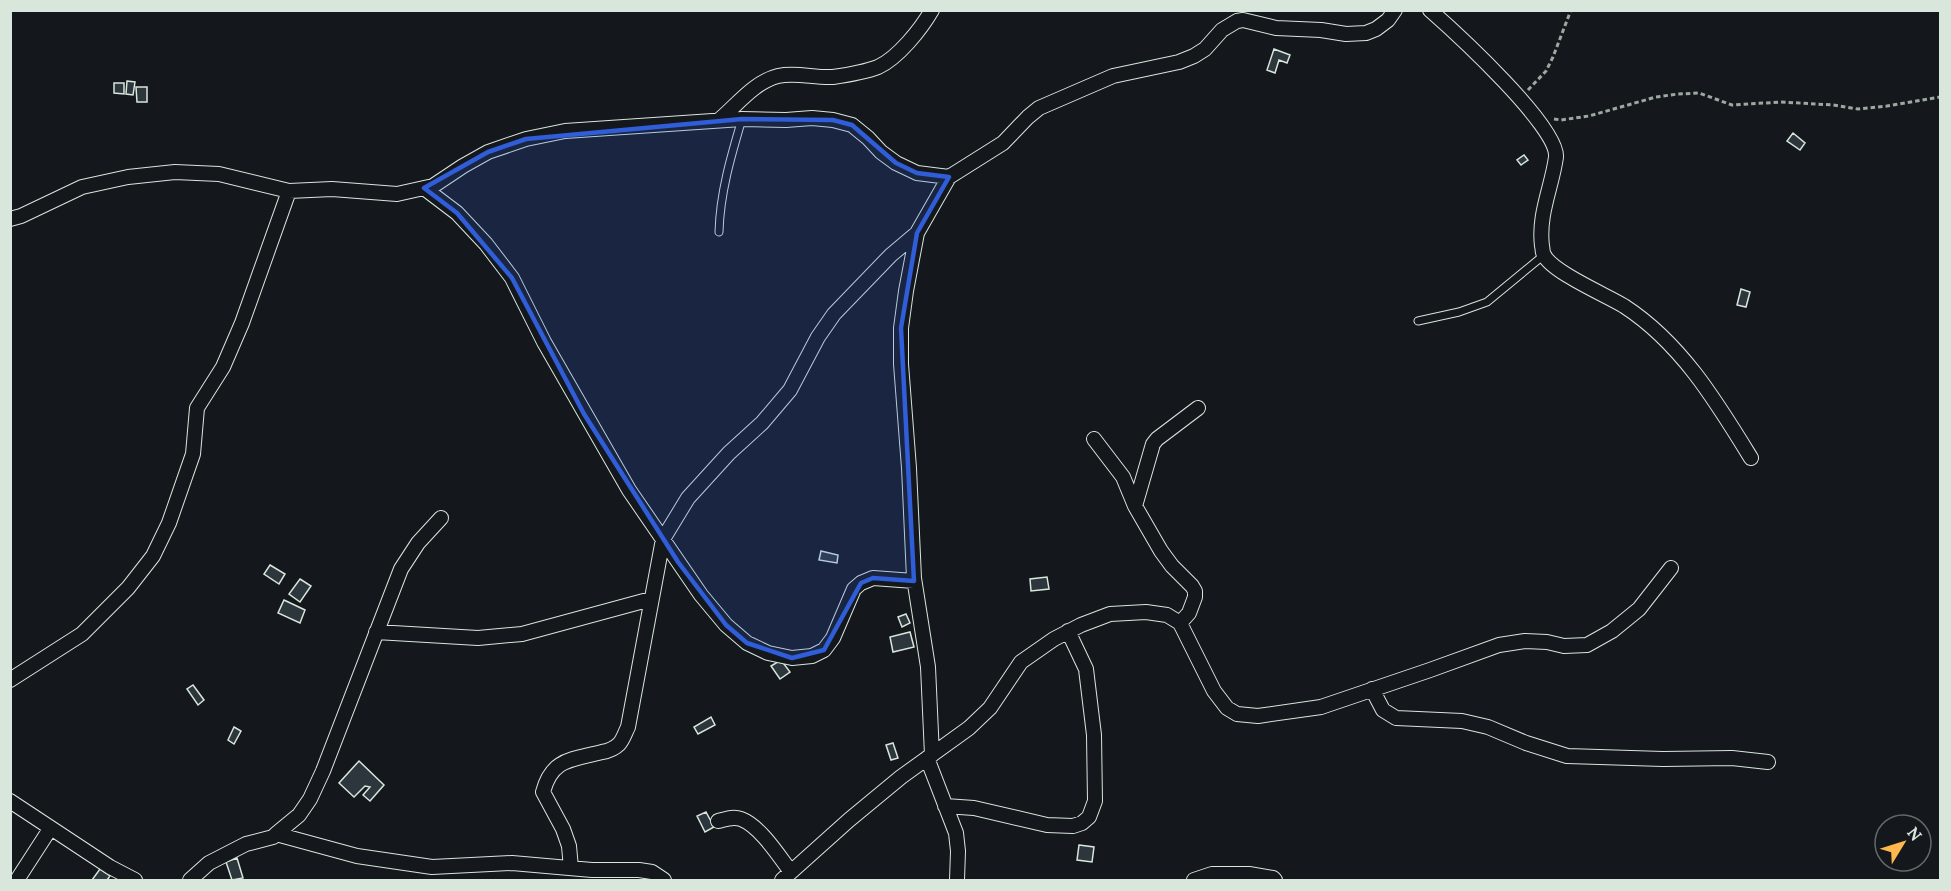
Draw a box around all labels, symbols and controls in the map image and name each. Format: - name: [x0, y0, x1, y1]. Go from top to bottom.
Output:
- north arrow: [1873, 813, 1933, 873]
- text: N: [1903, 823, 1927, 845]

